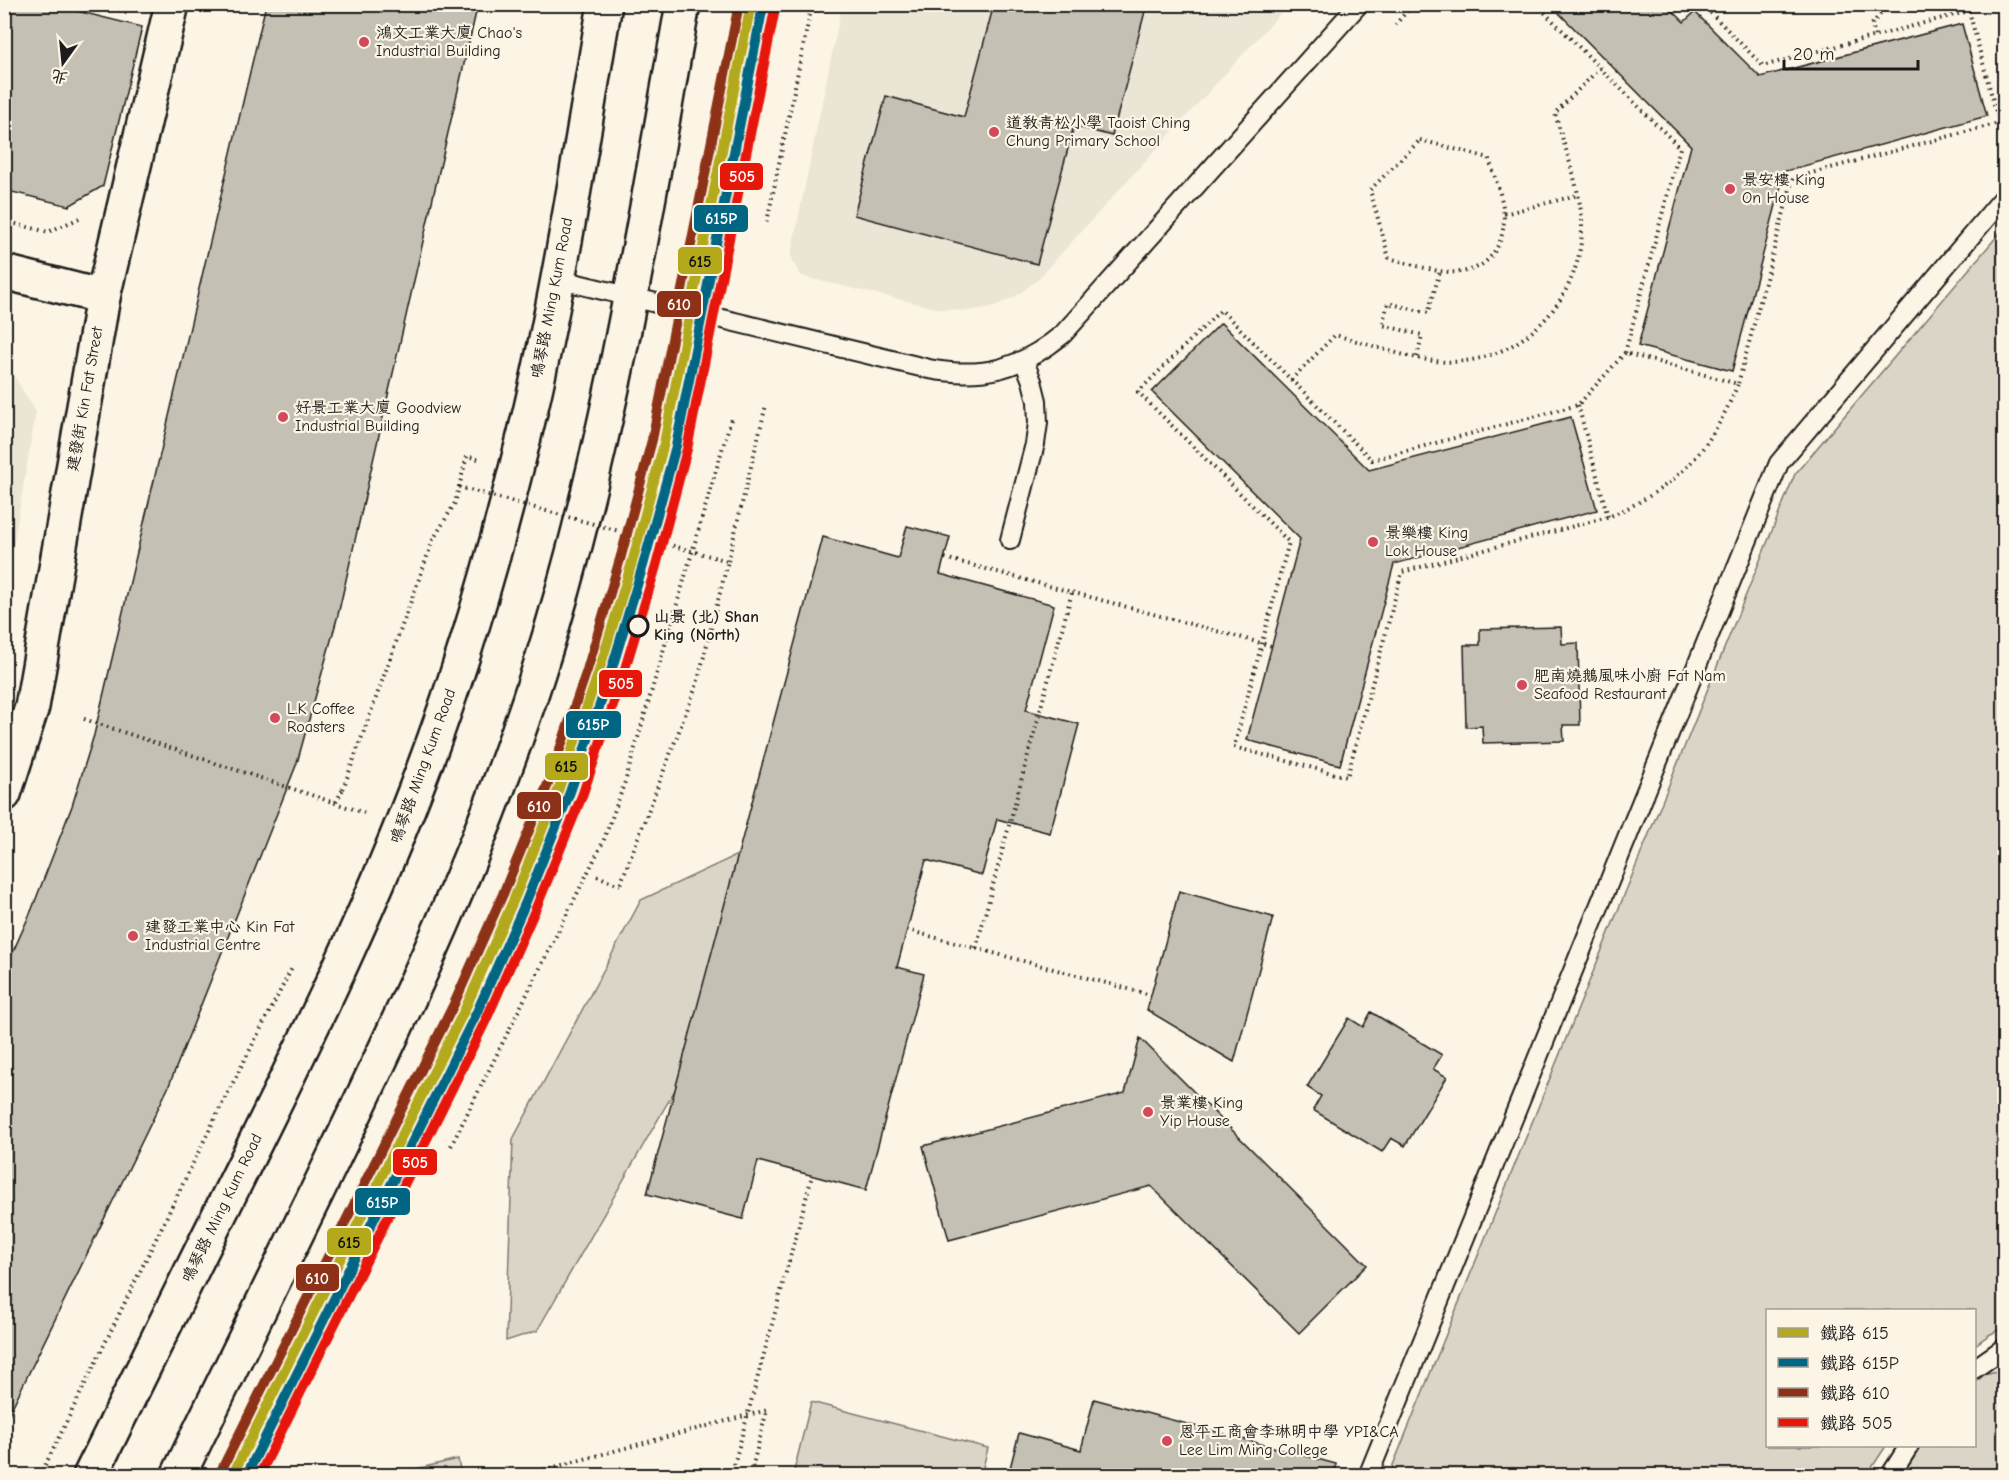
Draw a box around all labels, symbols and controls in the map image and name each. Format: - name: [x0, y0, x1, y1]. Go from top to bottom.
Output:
- place label: 鴻文工業大廈 Chao's Industrial Building: [376, 24, 523, 60]
- north arrow: [33, 33, 93, 93]
- scale bar: [1784, 33, 1918, 71]
- marker: 鴻文工業大廈 Chao's Industrial Building: [357, 35, 371, 49]
- text: 20 m: [1793, 44, 1834, 65]
- text: 北: [49, 66, 69, 87]
- place label: 道教青松小學 Taoist Ching Chung Primary School: [1006, 114, 1191, 150]
- marker: 道教青松小學 Taoist Ching Chung Primary School: [987, 125, 1001, 139]
- line badge: 505: [719, 162, 764, 191]
- text: 505: [729, 168, 755, 186]
- place label: 景安樓 King On House: [1742, 171, 1825, 207]
- marker: 景安樓 King On House: [1723, 182, 1737, 196]
- line badge: 615P: [693, 204, 749, 233]
- text: 615P: [705, 210, 737, 228]
- street label: 鳴琴路 Ming Kum Road: [528, 216, 576, 380]
- line badge: 615: [677, 246, 723, 275]
- text: 615: [688, 253, 712, 271]
- line badge: 610: [656, 290, 702, 318]
- text: 610: [667, 296, 691, 314]
- street label: 建發街 Kin Fat Street: [63, 325, 107, 473]
- place label: 好景工業大廈 Goodview Industrial Building: [295, 399, 462, 435]
- marker: 好景工業大廈 Goodview Industrial Building: [276, 410, 290, 424]
- place label: 景樂樓 King Lok House: [1385, 524, 1468, 560]
- marker: 景樂樓 King Lok House: [1366, 535, 1380, 549]
- place label: 山景 (北) Shan King (North): [654, 608, 759, 644]
- marker: 山景 (北) Shan King (North): [627, 615, 649, 637]
- place label: 肥南燒鵝風味小廚 Fat Nam Seafood Restaurant: [1534, 667, 1726, 703]
- line badge: 505: [598, 669, 643, 698]
- text: 505: [608, 675, 634, 693]
- marker: 肥南燒鵝風味小廚 Fat Nam Seafood Restaurant: [1515, 678, 1529, 692]
- street label: 鳴琴路 Ming Kum Road: [387, 686, 459, 846]
- place label: L.K Coffee Roasters: [287, 700, 355, 736]
- line badge: 615P: [565, 710, 622, 739]
- marker: L.K Coffee Roasters: [268, 711, 282, 725]
- text: 615P: [577, 716, 609, 734]
- line badge: 615: [544, 752, 589, 781]
- text: 615: [554, 758, 578, 776]
- line badge: 610: [516, 791, 562, 820]
- text: 610: [527, 798, 551, 816]
- place label: 建發工業中心 Kin Fat Industrial Centre: [145, 918, 295, 954]
- marker: 建發工業中心 Kin Fat Industrial Centre: [126, 929, 140, 943]
- place label: 景業樓 King Yip House: [1160, 1094, 1243, 1130]
- marker: 景業樓 King Yip House: [1141, 1105, 1155, 1119]
- street label: 鳴琴路 Ming Kum Road: [178, 1131, 266, 1285]
- line badge: 505: [392, 1148, 438, 1176]
- text: 505: [402, 1154, 428, 1172]
- line badge: 615P: [354, 1187, 411, 1216]
- text: 615P: [366, 1194, 398, 1212]
- line badge: 615: [326, 1227, 372, 1256]
- text: 615: [337, 1234, 361, 1252]
- line badge: 610: [295, 1263, 340, 1292]
- text: 610: [305, 1270, 329, 1288]
- legend: [1766, 1309, 1976, 1447]
- text: 鐵路 615: [1820, 1323, 1889, 1344]
- text: 鐵路 615P: [1820, 1353, 1899, 1374]
- text: 鐵路 610: [1820, 1383, 1890, 1404]
- text: 鐵路 505: [1820, 1413, 1893, 1434]
- place label: 恩平工商會李琳明中學 YPI&CA Lee Lim Ming College: [1179, 1423, 1399, 1459]
- marker: 恩平工商會李琳明中學 YPI&CA Lee Lim Ming College: [1160, 1434, 1174, 1448]

